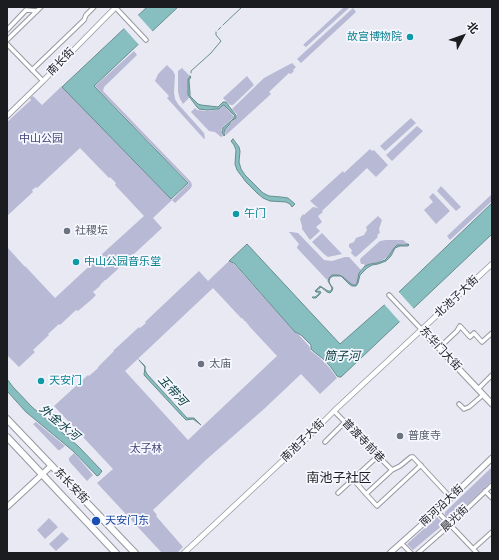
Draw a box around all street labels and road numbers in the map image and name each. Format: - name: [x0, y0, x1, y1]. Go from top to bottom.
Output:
- street label: 南长街: [45, 46, 77, 78]
- street label: 北池子大街: [432, 273, 482, 321]
- street label: 东华门大街: [416, 324, 464, 374]
- street label: 南池子大街: [279, 417, 327, 465]
- street label: 普渡寺前巷: [339, 417, 387, 465]
- street label: 东长安街: [51, 466, 91, 506]
- street label: 南河沿大街: [417, 482, 467, 530]
- street label: 晨光街: [438, 503, 472, 535]

